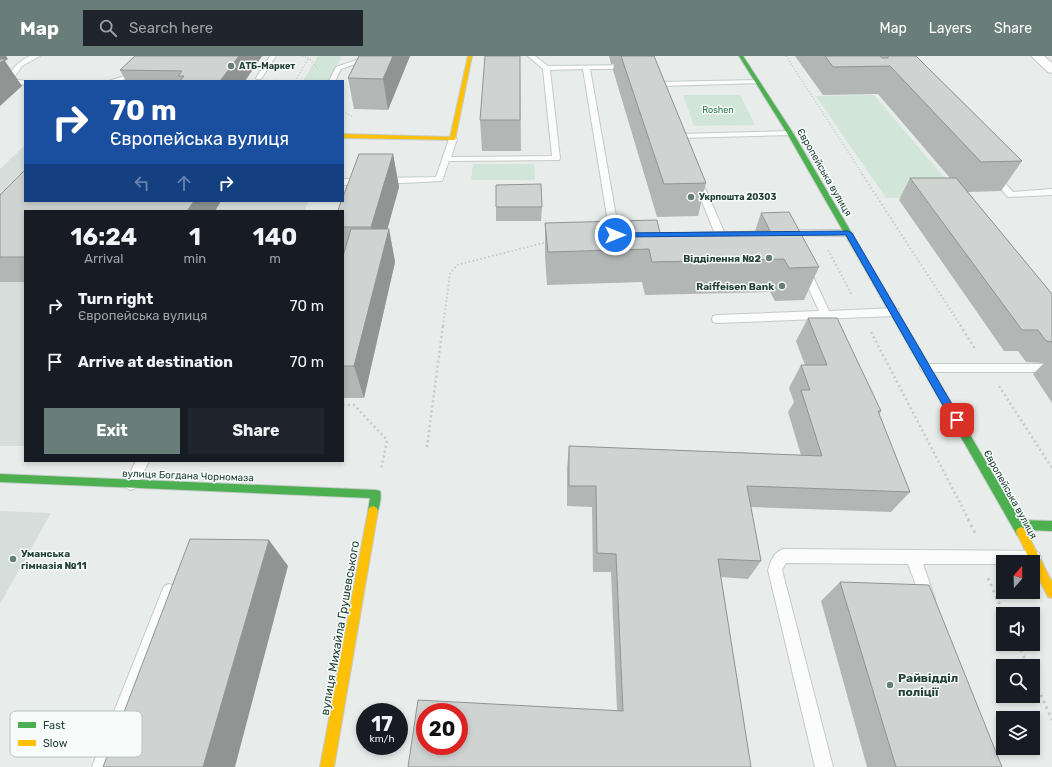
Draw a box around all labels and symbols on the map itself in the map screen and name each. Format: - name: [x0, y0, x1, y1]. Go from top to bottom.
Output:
- marker: АТБ-Маркет: [226, 61, 236, 71]
- place label: АТБ-Маркет: [239, 61, 295, 71]
- park label: Roshen: [702, 105, 734, 115]
- street label: Європейська вулиця: [794, 126, 854, 219]
- marker: Укрпошта 20303: [686, 192, 696, 202]
- place label: Укрпошта 20303: [699, 192, 776, 202]
- position arrow: [594, 214, 636, 256]
- place label: Відділення №2: [683, 253, 761, 265]
- marker: Відділення №2: [764, 253, 774, 263]
- place label: Raiffeisen Bank: [696, 281, 774, 293]
- marker: Raiffeisen Bank: [777, 281, 787, 291]
- pin: [940, 403, 974, 437]
- street label: Європейська вулиця: [981, 448, 1039, 541]
- street label: вулиця Богдана Чорномаза: [122, 468, 254, 484]
- street label: вулиця Михайла Грушевського: [318, 539, 362, 716]
- place label: Уманська гімназія №11: [21, 548, 87, 572]
- marker: Уманська гімназія №11: [8, 554, 18, 564]
- north arrow: [996, 555, 1040, 599]
- place label: Райвідділ поліції: [898, 671, 958, 699]
- marker: Райвідділ поліції: [885, 680, 895, 690]
- speed limit sign: 20: [416, 703, 468, 755]
- legend: [10, 711, 142, 757]
- text: Fast: [43, 719, 66, 732]
- text: Slow: [43, 737, 68, 750]

